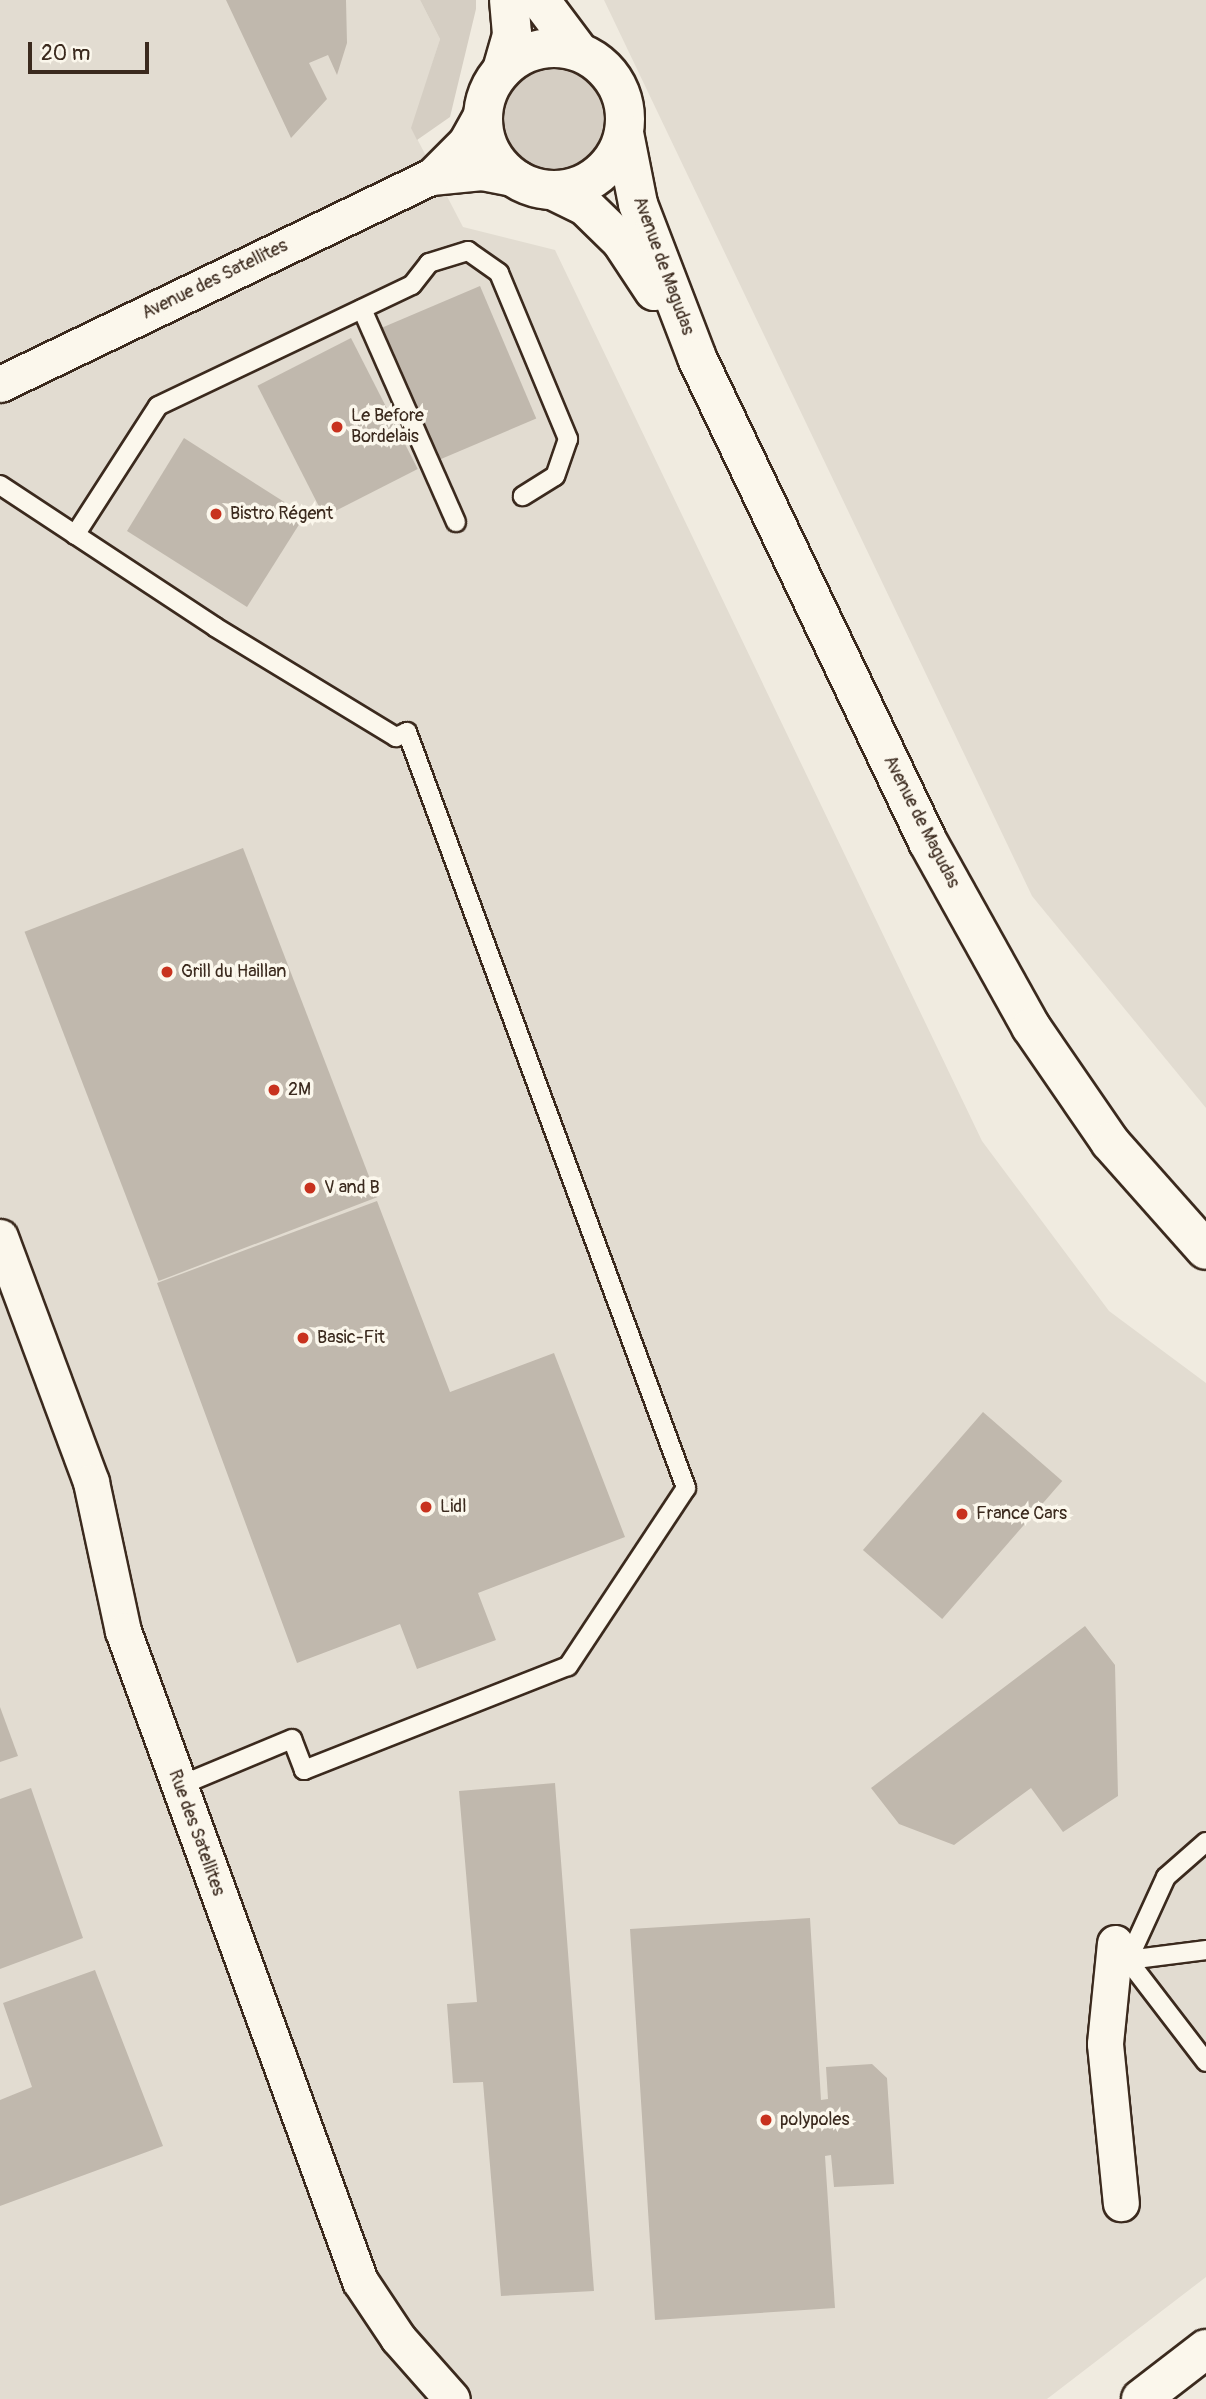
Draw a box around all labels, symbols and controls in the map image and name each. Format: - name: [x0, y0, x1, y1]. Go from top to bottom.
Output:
- scale bar: [32, 28, 152, 72]
- text: 20 m: [41, 40, 90, 67]
- street label: Avenue de Magudas: [628, 194, 698, 338]
- street label: Avenue des Satellites: [139, 235, 291, 325]
- place label: Le Before Bordelais: [351, 406, 424, 448]
- marker: Le Before Bordelais: [329, 419, 345, 435]
- place label: Bistro Régent: [230, 503, 333, 525]
- marker: Bistro Régent: [208, 506, 224, 522]
- street label: Avenue de Magudas: [878, 752, 964, 892]
- place label: Grill du Haillan: [181, 961, 286, 983]
- marker: Grill du Haillan: [159, 964, 175, 980]
- place label: 2M: [288, 1079, 311, 1101]
- marker: 2M: [266, 1082, 282, 1098]
- place label: V and B: [324, 1177, 380, 1199]
- marker: V and B: [302, 1180, 318, 1196]
- place label: Basic-Fit: [317, 1327, 385, 1349]
- marker: Basic-Fit: [295, 1330, 311, 1346]
- place label: Lidl: [440, 1496, 466, 1518]
- marker: Lidl: [418, 1499, 434, 1515]
- place label: France Cars: [976, 1503, 1067, 1525]
- marker: France Cars: [954, 1506, 970, 1522]
- street label: Rue des Satellites: [163, 1767, 229, 1899]
- place label: polypoles: [780, 2109, 849, 2131]
- marker: polypoles: [758, 2112, 774, 2128]

